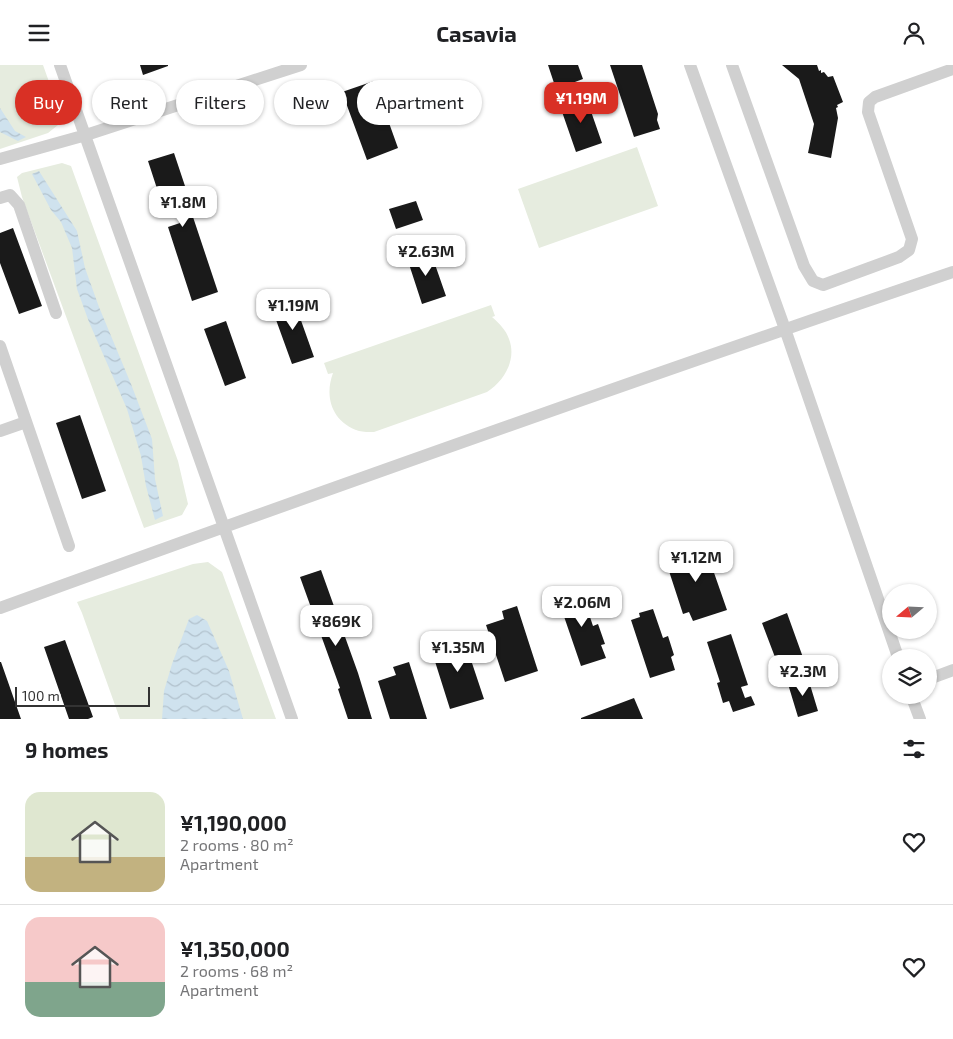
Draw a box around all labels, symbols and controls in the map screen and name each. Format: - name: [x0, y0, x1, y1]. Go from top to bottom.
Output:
- icon: menu: [25, 19, 53, 47]
- icon: person: [900, 19, 928, 47]
- text: Casavia: [436, 20, 517, 46]
- chip: Buy: [15, 80, 82, 125]
- chip: Rent: [92, 80, 166, 125]
- chip: Filters: [176, 80, 264, 125]
- chip: New: [274, 80, 347, 125]
- chip: Apartment: [357, 80, 482, 125]
- pin: ¥1.19M: [540, 82, 622, 124]
- text: ¥1.19M: [555, 88, 607, 107]
- pin: ¥1.8M: [148, 185, 218, 228]
- text: ¥1.8M: [160, 192, 206, 211]
- pin: ¥2.63M: [385, 235, 467, 277]
- text: ¥2.63M: [398, 241, 454, 260]
- pin: ¥1.19M: [252, 289, 334, 331]
- text: ¥1.19M: [267, 295, 319, 314]
- pin: ¥1.12M: [655, 541, 737, 583]
- text: ¥1.12M: [670, 547, 722, 566]
- north arrow: [882, 584, 938, 639]
- map controls: [882, 584, 937, 704]
- pin: ¥2.06M: [541, 585, 623, 628]
- text: ¥2.06M: [553, 592, 611, 611]
- pin: ¥869K: [301, 605, 371, 647]
- text: ¥869K: [311, 611, 361, 630]
- pin: ¥1.35M: [417, 631, 499, 673]
- text: ¥1.35M: [431, 637, 485, 656]
- button: layers: [882, 649, 937, 704]
- pin: ¥2.3M: [768, 655, 838, 697]
- text: ¥2.3M: [779, 661, 827, 680]
- scale bar: [15, 684, 150, 707]
- text: 100 m: [22, 687, 60, 704]
- icon: filters: [900, 735, 928, 763]
- text: 9 homes: [25, 737, 108, 762]
- text: ¥1,190,000: [180, 810, 287, 835]
- icon: home: [65, 812, 125, 872]
- icon: heart: [900, 828, 928, 856]
- text: 2 rooms · 80 m²: [180, 835, 294, 854]
- text: Apartment: [180, 854, 259, 873]
- text: ¥1,350,000: [180, 936, 290, 961]
- icon: home: [65, 937, 125, 997]
- icon: heart: [900, 953, 928, 981]
- text: 2 rooms · 68 m²: [180, 961, 293, 980]
- text: Apartment: [180, 980, 259, 999]

